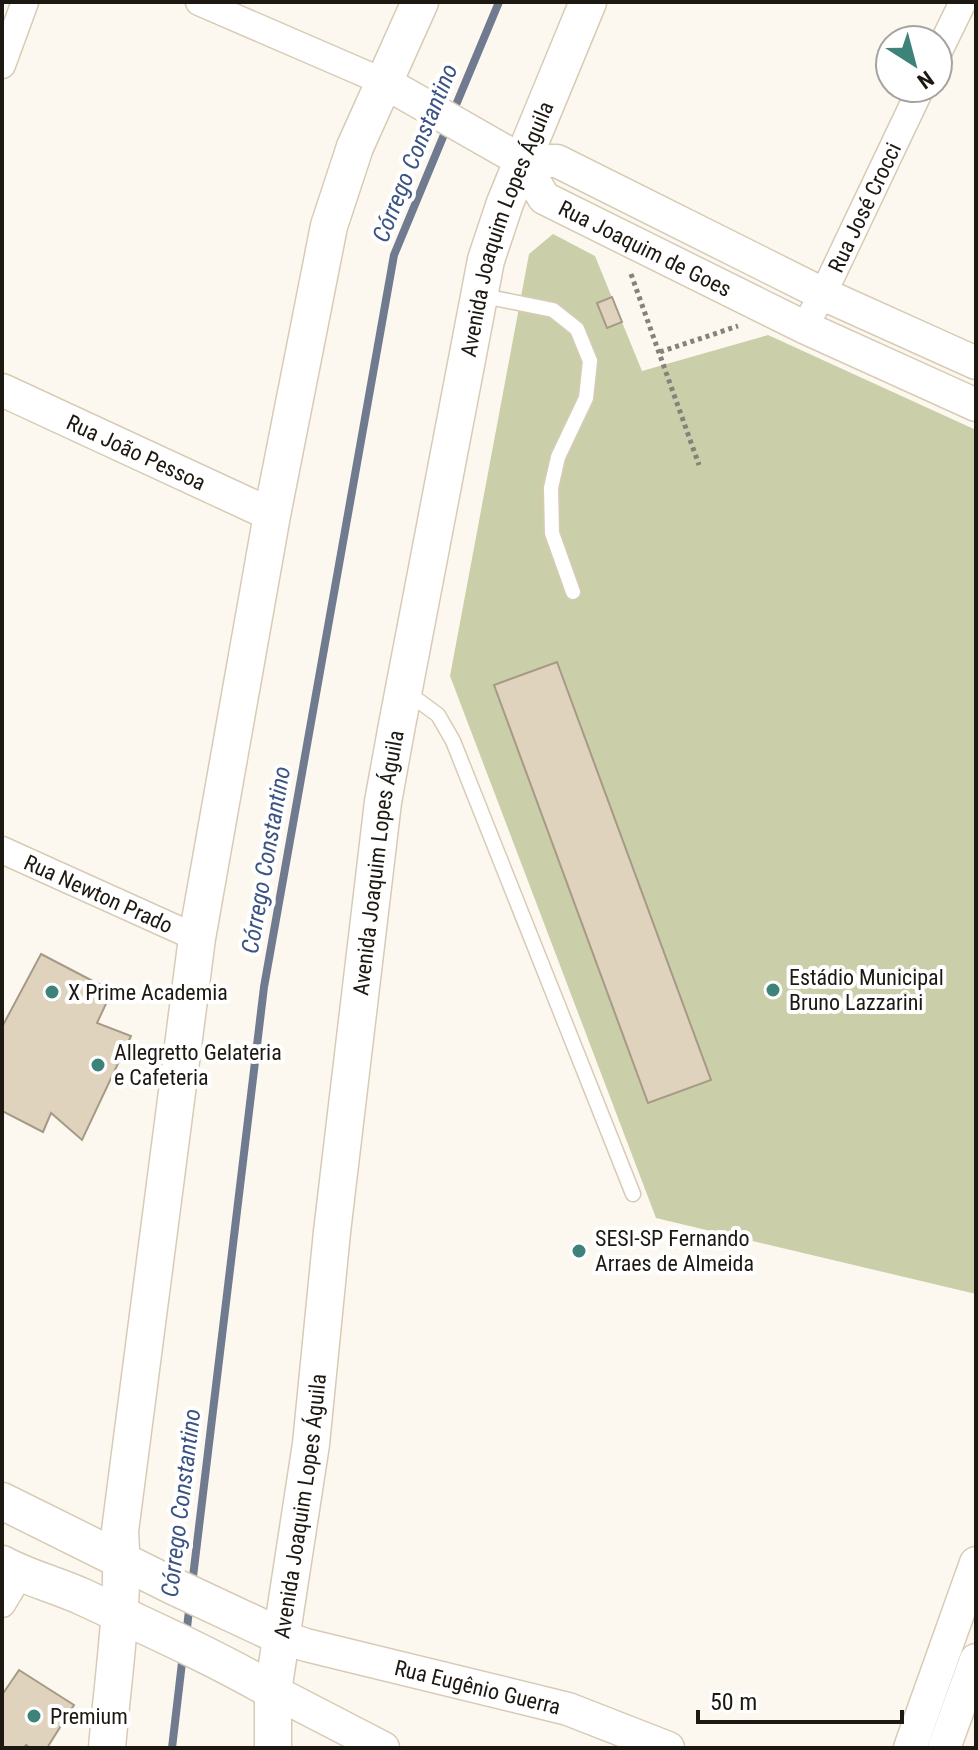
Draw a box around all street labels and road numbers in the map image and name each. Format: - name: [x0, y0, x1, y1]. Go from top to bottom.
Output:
- street label: Avenida Joaquim Lopes Águila: [455, 98, 558, 359]
- street label: Rua José Crocci: [823, 139, 906, 276]
- street label: Rua Joaquim de Goes: [555, 195, 735, 301]
- street label: Rua João Pessoa: [63, 409, 210, 495]
- street label: Avenida Joaquim Lopes Águila: [348, 728, 408, 997]
- street label: Rua Newton Prado: [20, 849, 177, 938]
- street label: Avenida Joaquim Lopes Águila: [269, 1372, 330, 1640]
- street label: Rua Eugênio Guerra: [392, 1655, 563, 1719]

